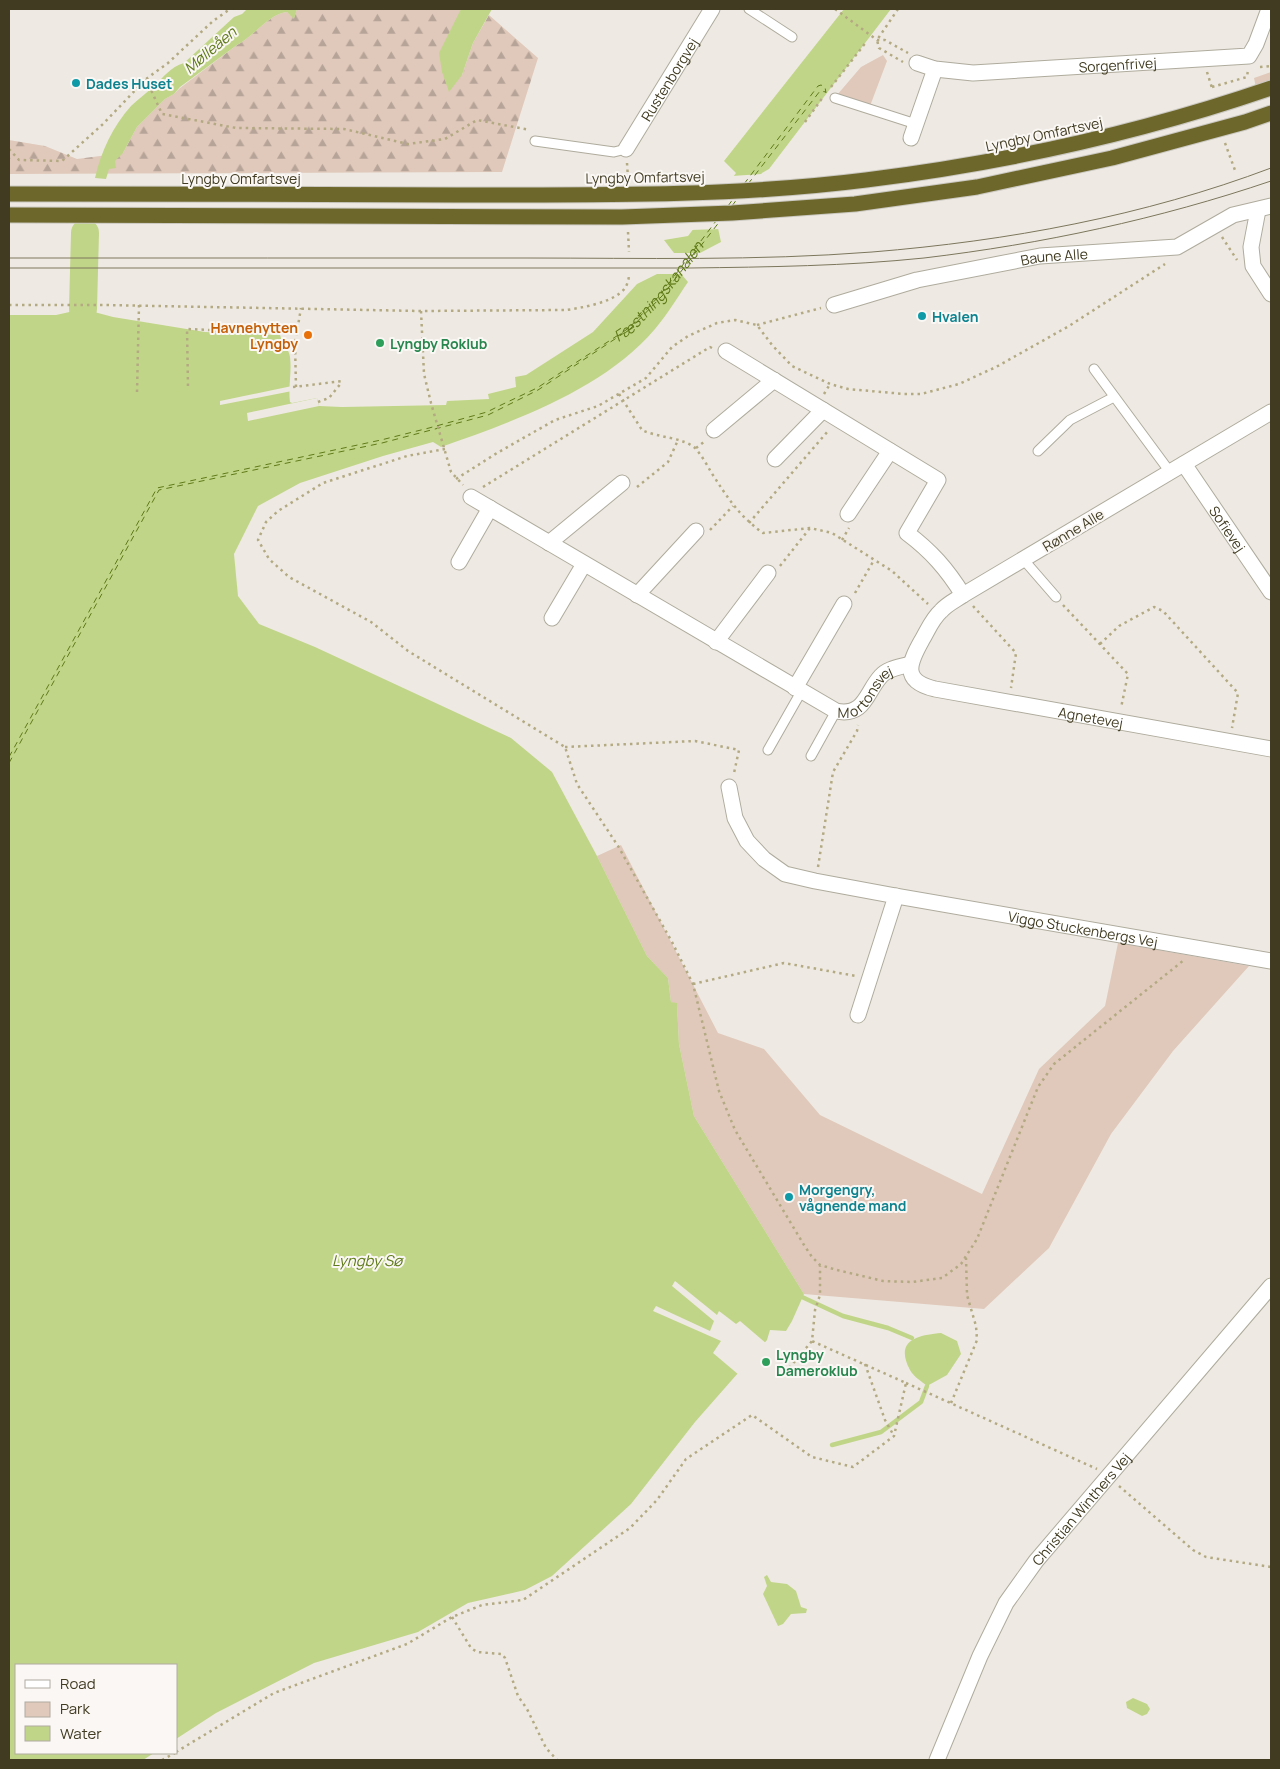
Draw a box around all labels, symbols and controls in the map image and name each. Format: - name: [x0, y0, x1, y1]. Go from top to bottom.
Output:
- water label: Mølleåen: [179, 21, 242, 78]
- street label: Rustenborgvej: [636, 34, 702, 124]
- street label: Sorgenfrivej: [1078, 52, 1157, 76]
- place label: Dades Huset: [86, 74, 172, 93]
- marker: Dades Huset: [70, 77, 82, 89]
- street label: Lyngby Omfartsvej: [984, 112, 1104, 156]
- street label: Lyngby Omfartsvej: [585, 166, 705, 188]
- street label: Lyngby Omfartsvej: [181, 169, 301, 188]
- water label: Fæstningskanalen: [609, 236, 708, 346]
- street label: Baune Alle: [1019, 243, 1088, 269]
- place label: Hvalen: [932, 307, 978, 326]
- marker: Hvalen: [916, 310, 928, 322]
- place label: Havnehytten Lyngby: [210, 318, 298, 353]
- marker: Havnehytten Lyngby: [302, 329, 314, 341]
- place label: Lyngby Roklub: [390, 334, 488, 353]
- marker: Lyngby Roklub: [374, 337, 386, 349]
- street label: Sofievej: [1205, 502, 1250, 555]
- street label: Rønne Alle: [1039, 504, 1107, 556]
- street label: Mortonsvej: [838, 661, 895, 722]
- street label: Agnetevej: [1057, 702, 1125, 732]
- street label: Viggo Stuckenbergs Vej: [1007, 906, 1159, 951]
- place label: Morgengry, vågnende mand: [799, 1180, 906, 1215]
- marker: Morgengry, vågnende mand: [783, 1191, 795, 1203]
- water label: Lyngby Sø: [332, 1250, 404, 1271]
- place label: Lyngby Dameroklub: [776, 1345, 858, 1380]
- marker: Lyngby Dameroklub: [760, 1356, 772, 1368]
- street label: Christian Winthers Vej: [1027, 1448, 1134, 1569]
- legend: [15, 1664, 178, 1754]
- text: Road: [60, 1673, 96, 1694]
- text: Park: [60, 1698, 90, 1719]
- text: Water: [60, 1723, 102, 1744]

